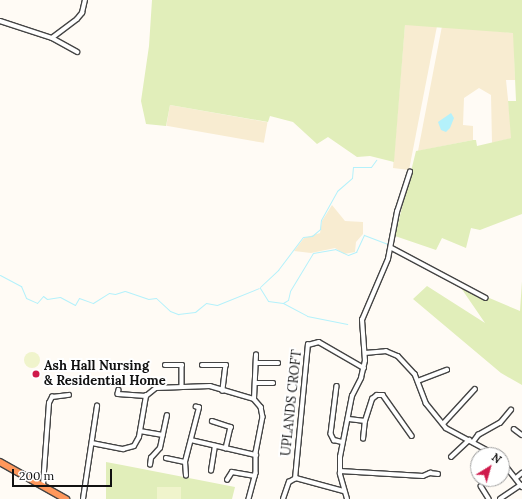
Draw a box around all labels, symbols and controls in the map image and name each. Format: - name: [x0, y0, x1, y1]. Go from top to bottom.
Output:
- street label: UPLANDS CROFT: [279, 349, 305, 457]
- place label: Ash Hall Nursing & Residential Home: [44, 359, 166, 390]
- marker: Ash Hall Nursing & Residential Home: [31, 369, 41, 379]
- north arrow: [470, 447, 510, 487]
- text: N: [489, 450, 504, 466]
- scale bar: [14, 461, 114, 487]
- text: 200 m: [19, 468, 54, 483]

